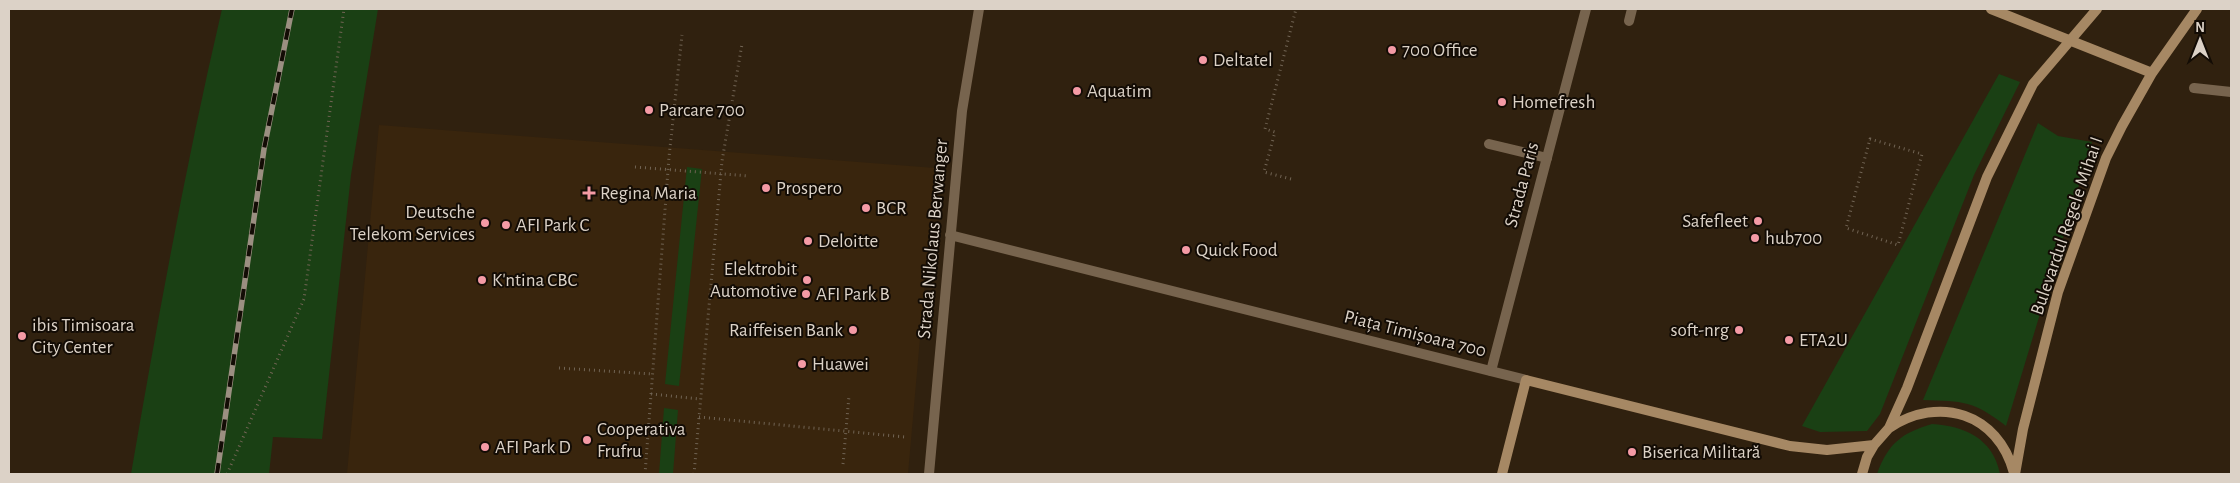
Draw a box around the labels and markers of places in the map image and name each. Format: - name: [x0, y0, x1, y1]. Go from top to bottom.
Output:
- place label: 700 Office: [1402, 41, 1478, 60]
- marker: 700 Office: [1386, 44, 1398, 56]
- place label: Deltatel: [1213, 51, 1273, 70]
- marker: Deltatel: [1197, 54, 1209, 66]
- place label: Aquatim: [1087, 82, 1152, 101]
- marker: Aquatim: [1071, 85, 1083, 97]
- place label: Homefresh: [1512, 93, 1595, 112]
- marker: Homefresh: [1496, 96, 1508, 108]
- place label: Parcare 700: [659, 101, 745, 120]
- marker: Parcare 700: [643, 104, 655, 116]
- place label: Prospero: [776, 179, 842, 198]
- marker: Prospero: [760, 182, 772, 194]
- place label: Regina Maria: [600, 184, 697, 203]
- marker: Regina Maria: [582, 186, 596, 200]
- place label: BCR: [876, 199, 907, 218]
- marker: BCR: [860, 202, 872, 214]
- place label: Deutsche Telekom Services: [349, 203, 475, 244]
- place label: Safefleet: [1682, 212, 1748, 231]
- marker: Safefleet: [1752, 215, 1764, 227]
- place label: AFI Park C: [516, 216, 589, 235]
- marker: Deutsche Telekom Services: [479, 217, 491, 229]
- marker: AFI Park C: [500, 219, 512, 231]
- place label: hub700: [1765, 229, 1822, 248]
- place label: Deloitte: [818, 232, 878, 251]
- marker: hub700: [1749, 232, 1761, 244]
- marker: Deloitte: [802, 235, 814, 247]
- place label: Quick Food: [1196, 241, 1278, 260]
- marker: Quick Food: [1180, 244, 1192, 256]
- place label: Elektrobit Automotive: [710, 260, 797, 301]
- place label: K'ntina CBC: [492, 271, 577, 290]
- marker: K'ntina CBC: [476, 274, 488, 286]
- marker: Elektrobit Automotive: [801, 274, 813, 286]
- place label: AFI Park B: [816, 285, 890, 304]
- marker: AFI Park B: [800, 288, 812, 300]
- place label: ibis Timisoara City Center: [32, 316, 135, 357]
- place label: Raiffeisen Bank: [729, 321, 843, 340]
- place label: soft-nrg: [1670, 321, 1730, 340]
- marker: Raiffeisen Bank: [847, 324, 859, 336]
- marker: soft-nrg: [1733, 324, 1745, 336]
- marker: ibis Timisoara City Center: [16, 330, 28, 342]
- place label: ETA2U: [1799, 331, 1848, 350]
- marker: ETA2U: [1783, 334, 1795, 346]
- place label: Huawei: [812, 355, 869, 374]
- marker: Huawei: [796, 358, 808, 370]
- place label: Cooperativa Frufru: [597, 420, 686, 461]
- marker: Cooperativa Frufru: [581, 434, 593, 446]
- place label: AFI Park D: [495, 438, 571, 457]
- marker: AFI Park D: [479, 441, 491, 453]
- place label: Biserica Militară: [1642, 443, 1761, 462]
- marker: Biserica Militară: [1626, 446, 1638, 458]

